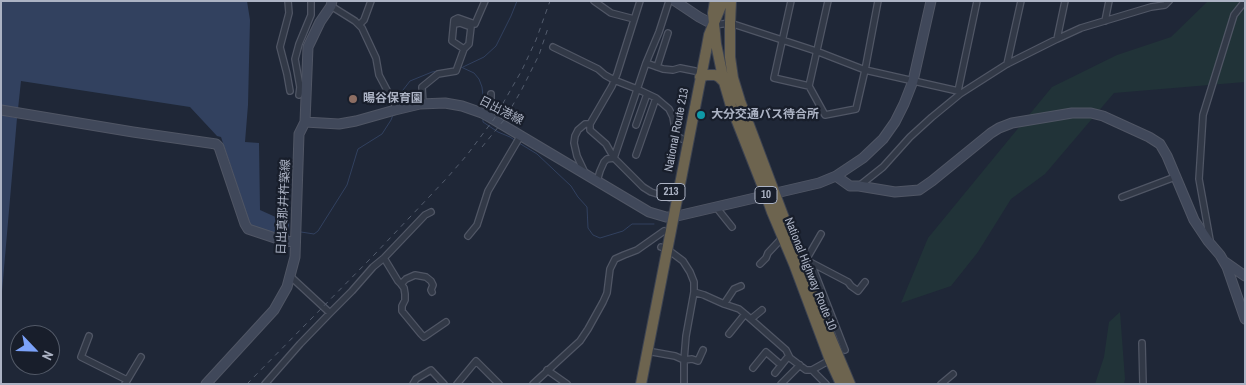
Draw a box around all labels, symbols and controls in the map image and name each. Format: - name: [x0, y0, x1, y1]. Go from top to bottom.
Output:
- street label: National Route 213: [662, 87, 692, 173]
- place label: 暘谷保育園: [363, 92, 423, 106]
- marker: 暘谷保育園: [347, 93, 359, 105]
- street label: 日出港線: [476, 94, 526, 128]
- place label: 大分交通バス待合所: [711, 108, 819, 122]
- marker: 大分交通バス待合所: [695, 109, 707, 121]
- street label: 日出真那井杵築線: [274, 159, 294, 255]
- road number: 213: [657, 183, 685, 200]
- road number: 10: [755, 186, 777, 204]
- street label: National Highway Route 10: [781, 216, 839, 332]
- north arrow: [10, 325, 60, 375]
- text: N: [38, 348, 58, 363]

